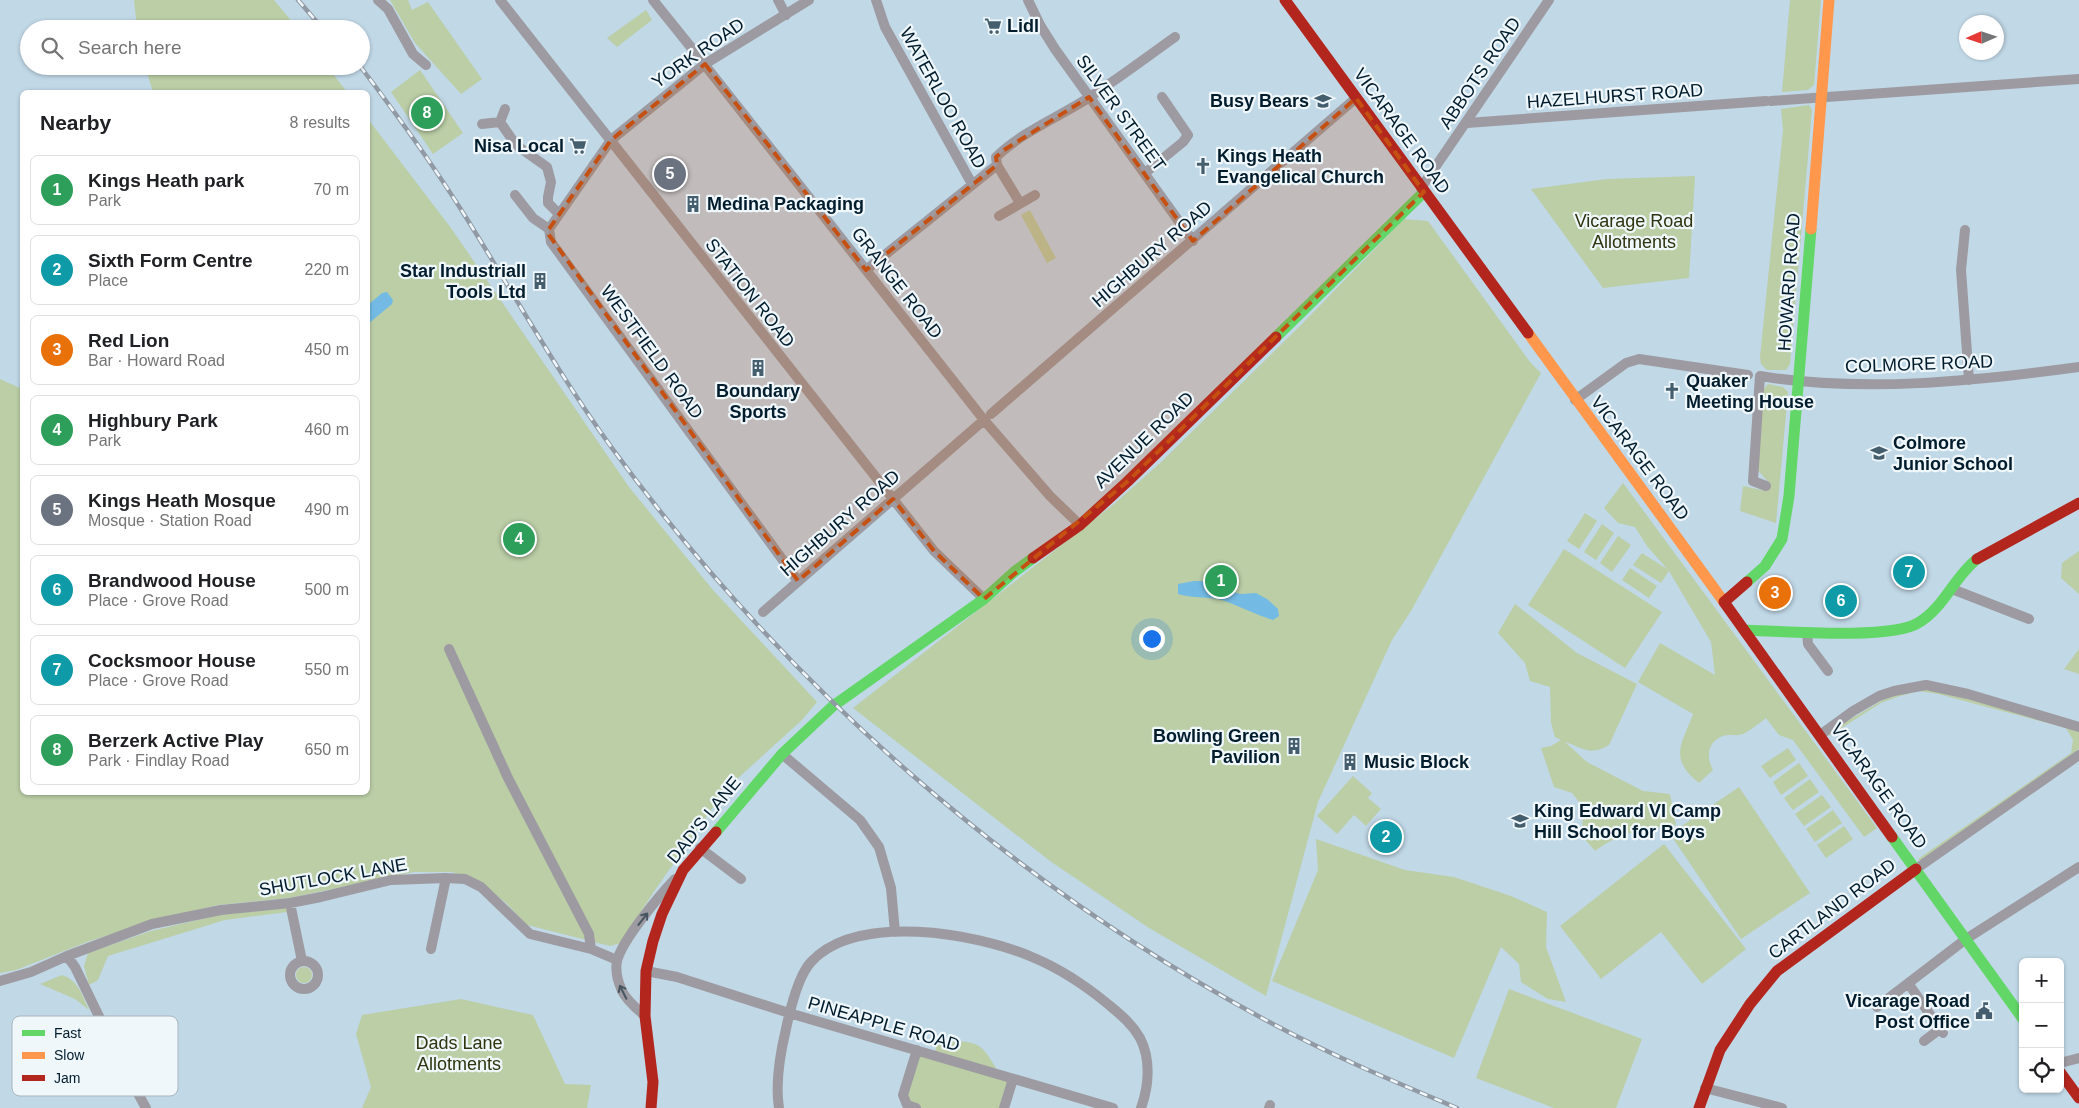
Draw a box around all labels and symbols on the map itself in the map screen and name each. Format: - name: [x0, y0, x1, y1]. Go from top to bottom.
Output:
- street label: YORK ROAD: [648, 14, 748, 92]
- street label: ABBOTS ROAD: [1435, 14, 1525, 132]
- north arrow: [1959, 15, 2004, 60]
- supermarket icon: Lidl: [983, 16, 1003, 36]
- place label: Lidl: [1007, 16, 1039, 36]
- street label: WATERLOO ROAD: [896, 24, 990, 172]
- street label: SILVER STREET: [1072, 51, 1170, 175]
- street label: VICARAGE ROAD: [1350, 64, 1454, 198]
- street label: HAZELHURST ROAD: [1526, 80, 1704, 112]
- place label: Busy Bears: [1210, 91, 1309, 111]
- school or university icon: Busy Bears: [1313, 91, 1333, 111]
- pin: 8: [411, 94, 443, 132]
- place label: Nisa Local: [474, 136, 564, 156]
- supermarket icon: Nisa Local: [568, 136, 588, 156]
- place label: Kings Heath Evangelical Church: [1217, 146, 1384, 187]
- pin: 5: [654, 155, 686, 193]
- church icon: Kings Heath Evangelical Church: [1193, 156, 1213, 176]
- building icon: Medina Packaging: [683, 194, 703, 214]
- place label: Medina Packaging: [707, 194, 864, 214]
- street label: HIGHBURY ROAD: [1088, 197, 1216, 311]
- park label: Vicarage Road Allotments: [1575, 211, 1693, 252]
- street label: HOWARD ROAD: [1774, 212, 1804, 352]
- street label: GRANGE ROAD: [848, 224, 946, 342]
- street label: STATION ROAD: [701, 235, 799, 351]
- place label: Star Industriall Tools Ltd: [400, 261, 526, 302]
- building icon: Star Industriall Tools Ltd: [530, 271, 550, 291]
- street label: WESTFIELD ROAD: [597, 281, 707, 423]
- street label: COLMORE ROAD: [1845, 351, 1993, 377]
- building icon: Boundary Sports: [748, 358, 768, 378]
- place label: Quaker Meeting House: [1686, 371, 1814, 412]
- place label: Boundary Sports: [716, 381, 800, 422]
- church icon: Quaker Meeting House: [1662, 381, 1682, 401]
- street label: AVENUE ROAD: [1090, 388, 1198, 492]
- street label: VICARAGE ROAD: [1587, 392, 1693, 524]
- place label: Colmore Junior School: [1893, 433, 2013, 474]
- school or university icon: Colmore Junior School: [1869, 443, 1889, 463]
- street label: HIGHBURY ROAD: [776, 466, 904, 580]
- pin: 4: [503, 520, 535, 558]
- pin: 7: [1893, 553, 1925, 591]
- pin: 1: [1205, 562, 1237, 600]
- pin: 3: [1759, 574, 1791, 612]
- pin: 6: [1825, 582, 1857, 620]
- your location: [1139, 626, 1165, 652]
- street label: VICARAGE ROAD: [1827, 719, 1931, 853]
- place label: Bowling Green Pavilion: [1153, 726, 1280, 767]
- building icon: Bowling Green Pavilion: [1284, 736, 1304, 756]
- building icon: Music Block: [1340, 752, 1360, 772]
- place label: Music Block: [1364, 752, 1470, 772]
- street label: DAD'S LANE: [663, 773, 745, 867]
- place label: King Edward VI Camp Hill School for Boys: [1534, 801, 1721, 842]
- school or university icon: King Edward VI Camp Hill School for Boys: [1510, 811, 1530, 831]
- pin: 2: [1370, 818, 1402, 856]
- street label: SHUTLOCK LANE: [257, 854, 409, 900]
- street label: CARTLAND ROAD: [1765, 855, 1899, 963]
- one-way arrow: [638, 913, 649, 926]
- one-way arrow: [618, 984, 628, 999]
- place label: Vicarage Road Post Office: [1845, 991, 1970, 1032]
- street label: PINEAPPLE ROAD: [806, 993, 962, 1055]
- public building icon: Vicarage Road Post Office: [1974, 1001, 1994, 1021]
- legend: [12, 1016, 178, 1096]
- text: Fast: [54, 1025, 81, 1041]
- park label: Dads Lane Allotments: [415, 1033, 503, 1074]
- text: Slow: [54, 1047, 85, 1063]
- text: Jam: [54, 1070, 80, 1086]

